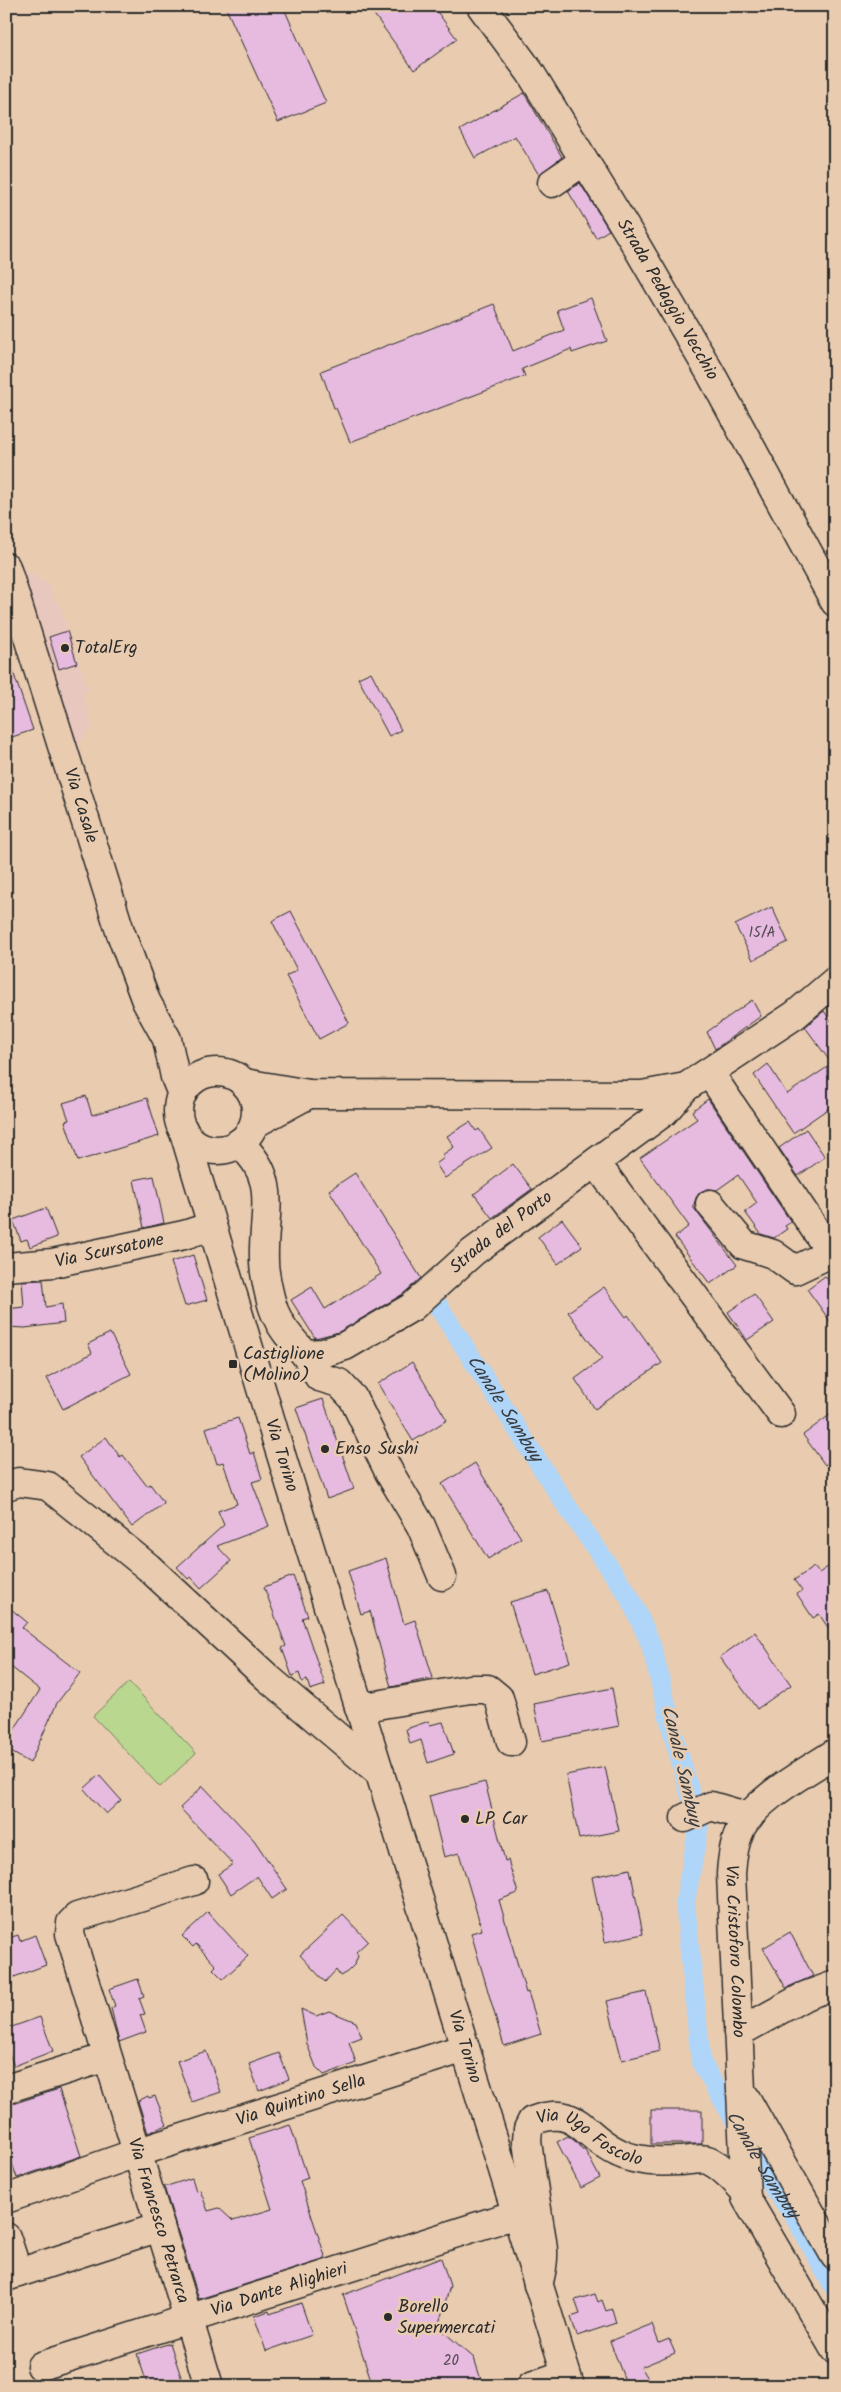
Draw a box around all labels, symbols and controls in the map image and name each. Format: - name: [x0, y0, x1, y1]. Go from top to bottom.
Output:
- street label: Strada Pedaggio Vecchio: [609, 213, 726, 386]
- place label: TotalErg: [75, 634, 138, 663]
- marker: TotalErg: [59, 642, 71, 654]
- street label: Via Casale: [55, 764, 106, 847]
- house number: 15/A: [748, 921, 776, 945]
- street label: Strada del Porto: [443, 1184, 559, 1281]
- street label: Via Scursatone: [52, 1225, 167, 1277]
- place label: Castiglione (Molino): [243, 1340, 324, 1390]
- water label: Canale Sambuy: [458, 1349, 551, 1471]
- marker: Castiglione (Molino): [227, 1358, 239, 1370]
- street label: Via Torino: [256, 1415, 306, 1496]
- place label: Enso Sushi: [335, 1435, 419, 1464]
- marker: Enso Sushi: [319, 1443, 331, 1455]
- water label: Canale Sambuy: [653, 1703, 710, 1832]
- place label: LP Car: [475, 1805, 528, 1834]
- marker: LP Car: [459, 1813, 471, 1825]
- street label: Via Cristoforo Colombo: [716, 1864, 753, 2038]
- street label: Via Torino: [440, 2006, 490, 2087]
- street label: Via Quintino Sella: [232, 2066, 370, 2135]
- street label: Via Ugo Foscolo: [533, 2101, 645, 2174]
- water label: Canale Sambuy: [717, 2105, 809, 2228]
- street label: Via Francesco Petrarca: [119, 2134, 197, 2307]
- street label: Via Dante Alighieri: [207, 2254, 352, 2325]
- place label: Borello Supermercati: [398, 2293, 496, 2343]
- marker: Borello Supermercati: [382, 2311, 394, 2323]
- house number: 20: [443, 2349, 460, 2373]

